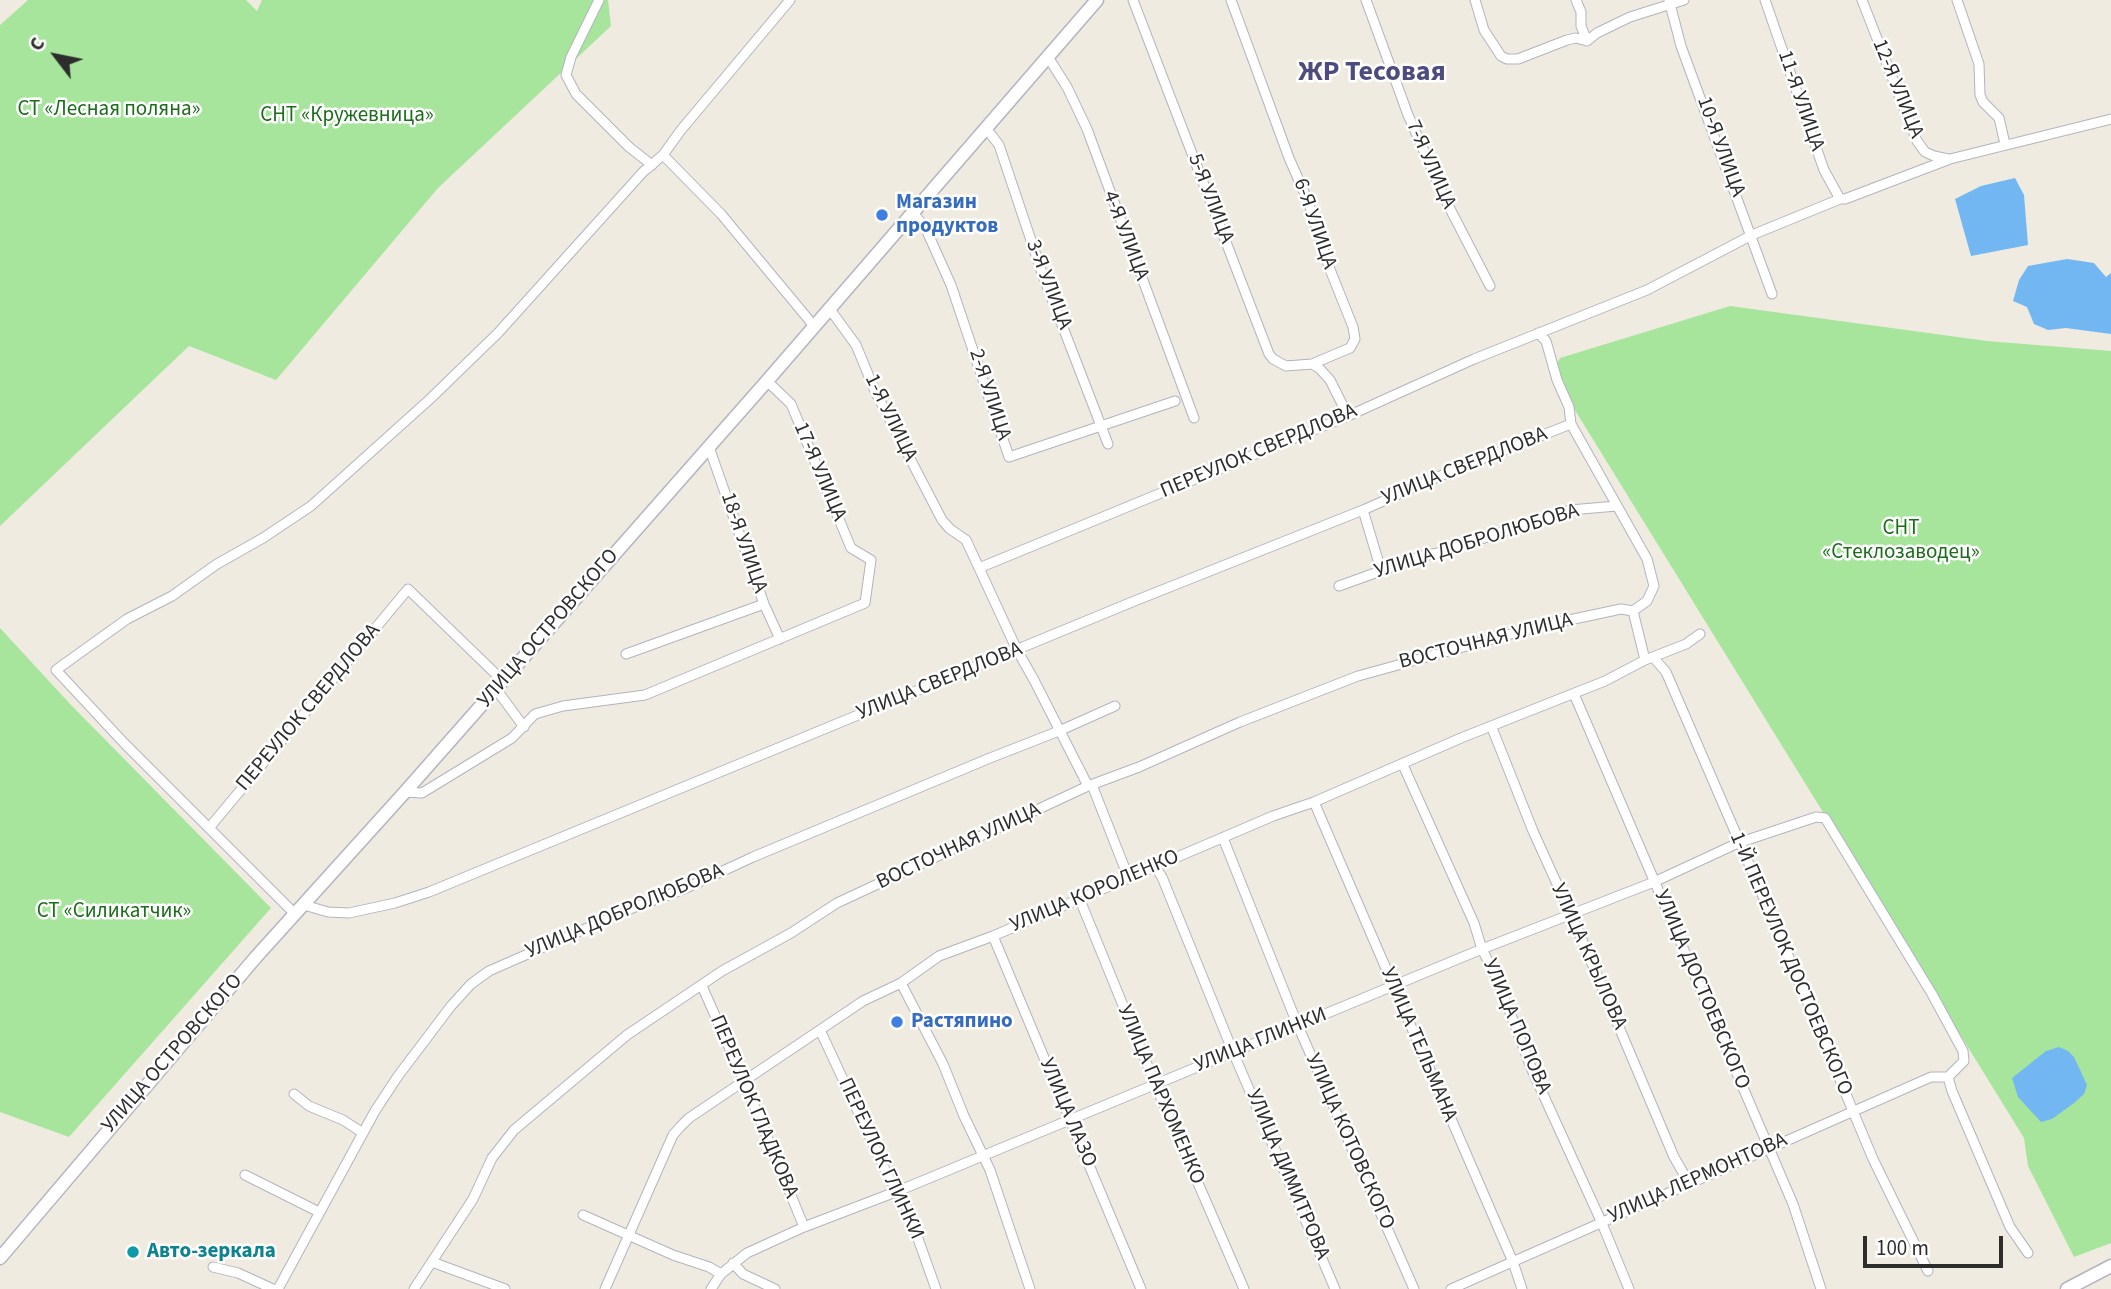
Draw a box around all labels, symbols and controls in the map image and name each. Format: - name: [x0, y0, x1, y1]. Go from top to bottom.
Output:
- north arrow: [21, 21, 91, 91]
- text: С: [23, 33, 52, 56]
- street label: 12-Я УЛИЦА: [1866, 36, 1928, 142]
- street label: 11-Я УЛИЦА: [1771, 47, 1829, 155]
- district label: ЖР Тесовая: [1298, 57, 1446, 91]
- street label: 10-Я УЛИЦА: [1690, 93, 1750, 201]
- park label: СТ «Лесная поляна»: [17, 97, 201, 123]
- park label: СНТ «Кружевница»: [260, 103, 434, 129]
- street label: 7-Я УЛИЦА: [1399, 117, 1461, 213]
- street label: 5-Я УЛИЦА: [1181, 150, 1239, 248]
- street label: 6-Я УЛИЦА: [1287, 175, 1341, 273]
- street label: 4-Я УЛИЦА: [1096, 187, 1154, 285]
- place label: Магазин продуктов: [896, 190, 998, 240]
- marker: Магазин продуктов: [874, 207, 890, 223]
- street label: 3-Я УЛИЦА: [1019, 236, 1077, 334]
- street label: 2-Я УЛИЦА: [962, 346, 1016, 444]
- street label: 1-Я УЛИЦА: [858, 370, 922, 466]
- street label: ПЕРЕУЛОК СВЕРДЛОВА: [1157, 399, 1361, 505]
- street label: 17-Я УЛИЦА: [787, 419, 851, 525]
- street label: УЛИЦА СВЕРДЛОВА: [1379, 422, 1551, 512]
- street label: 18-Я УЛИЦА: [714, 489, 772, 597]
- street label: УЛИЦА ДОБРОЛЮБОВА: [1372, 499, 1582, 585]
- park label: СНТ «Стеклозаводец»: [1822, 516, 1980, 566]
- street label: УЛИЦА ОСТРОВСКОГО: [473, 544, 625, 714]
- street label: ВОСТОЧНАЯ УЛИЦА: [1397, 608, 1575, 676]
- street label: ПЕРЕУЛОК СВЕРДЛОВА: [232, 619, 386, 797]
- street label: УЛИЦА СВЕРДЛОВА: [854, 637, 1026, 727]
- street label: ВОСТОЧНАЯ УЛИЦА: [873, 798, 1045, 896]
- street label: 1-Й ПЕРЕУЛОК ДОСТОЕВСКОГО: [1723, 828, 1857, 1100]
- street label: УЛИЦА КОРОЛЕНКО: [1007, 845, 1183, 939]
- street label: УЛИЦА ДОБРОЛЮБОВА: [522, 859, 728, 965]
- street label: УЛИЦА КРЫЛОВА: [1544, 880, 1632, 1034]
- street label: УЛИЦА ДОСТОЕВСКОГО: [1648, 887, 1754, 1093]
- park label: СТ «Силикатчик»: [37, 899, 191, 925]
- street label: УЛИЦА ПОПОВА: [1476, 956, 1556, 1098]
- street label: УЛИЦА ТЕЛЬМАНА: [1374, 964, 1462, 1126]
- street label: УЛИЦА ОСТРОВСКОГО: [97, 969, 249, 1139]
- street label: УЛИЦА ПАРХОМЕНКО: [1111, 1002, 1209, 1188]
- street label: УЛИЦА ГЛИНКИ: [1191, 1003, 1331, 1079]
- place label: Растяпино: [911, 1009, 1013, 1035]
- street label: ПЕРЕУЛОК ГЛАДКОВА: [703, 1012, 803, 1202]
- marker: Растяпино: [889, 1014, 905, 1030]
- street label: УЛИЦА КОТОВСКОГО: [1299, 1050, 1399, 1234]
- street label: УЛИЦА ЛАЗО: [1033, 1055, 1101, 1171]
- street label: ПЕРЕУЛОК ГЛИНКИ: [832, 1074, 928, 1244]
- street label: УЛИЦА ДИМИТРОВА: [1240, 1086, 1334, 1264]
- street label: УЛИЦА ЛЕРМОНТОВА: [1605, 1128, 1791, 1230]
- scale bar: [1866, 1222, 2006, 1266]
- text: 100 m: [1876, 1233, 1929, 1263]
- place label: Авто-зеркала: [147, 1239, 276, 1265]
- marker: Авто-зеркала: [125, 1244, 141, 1260]

